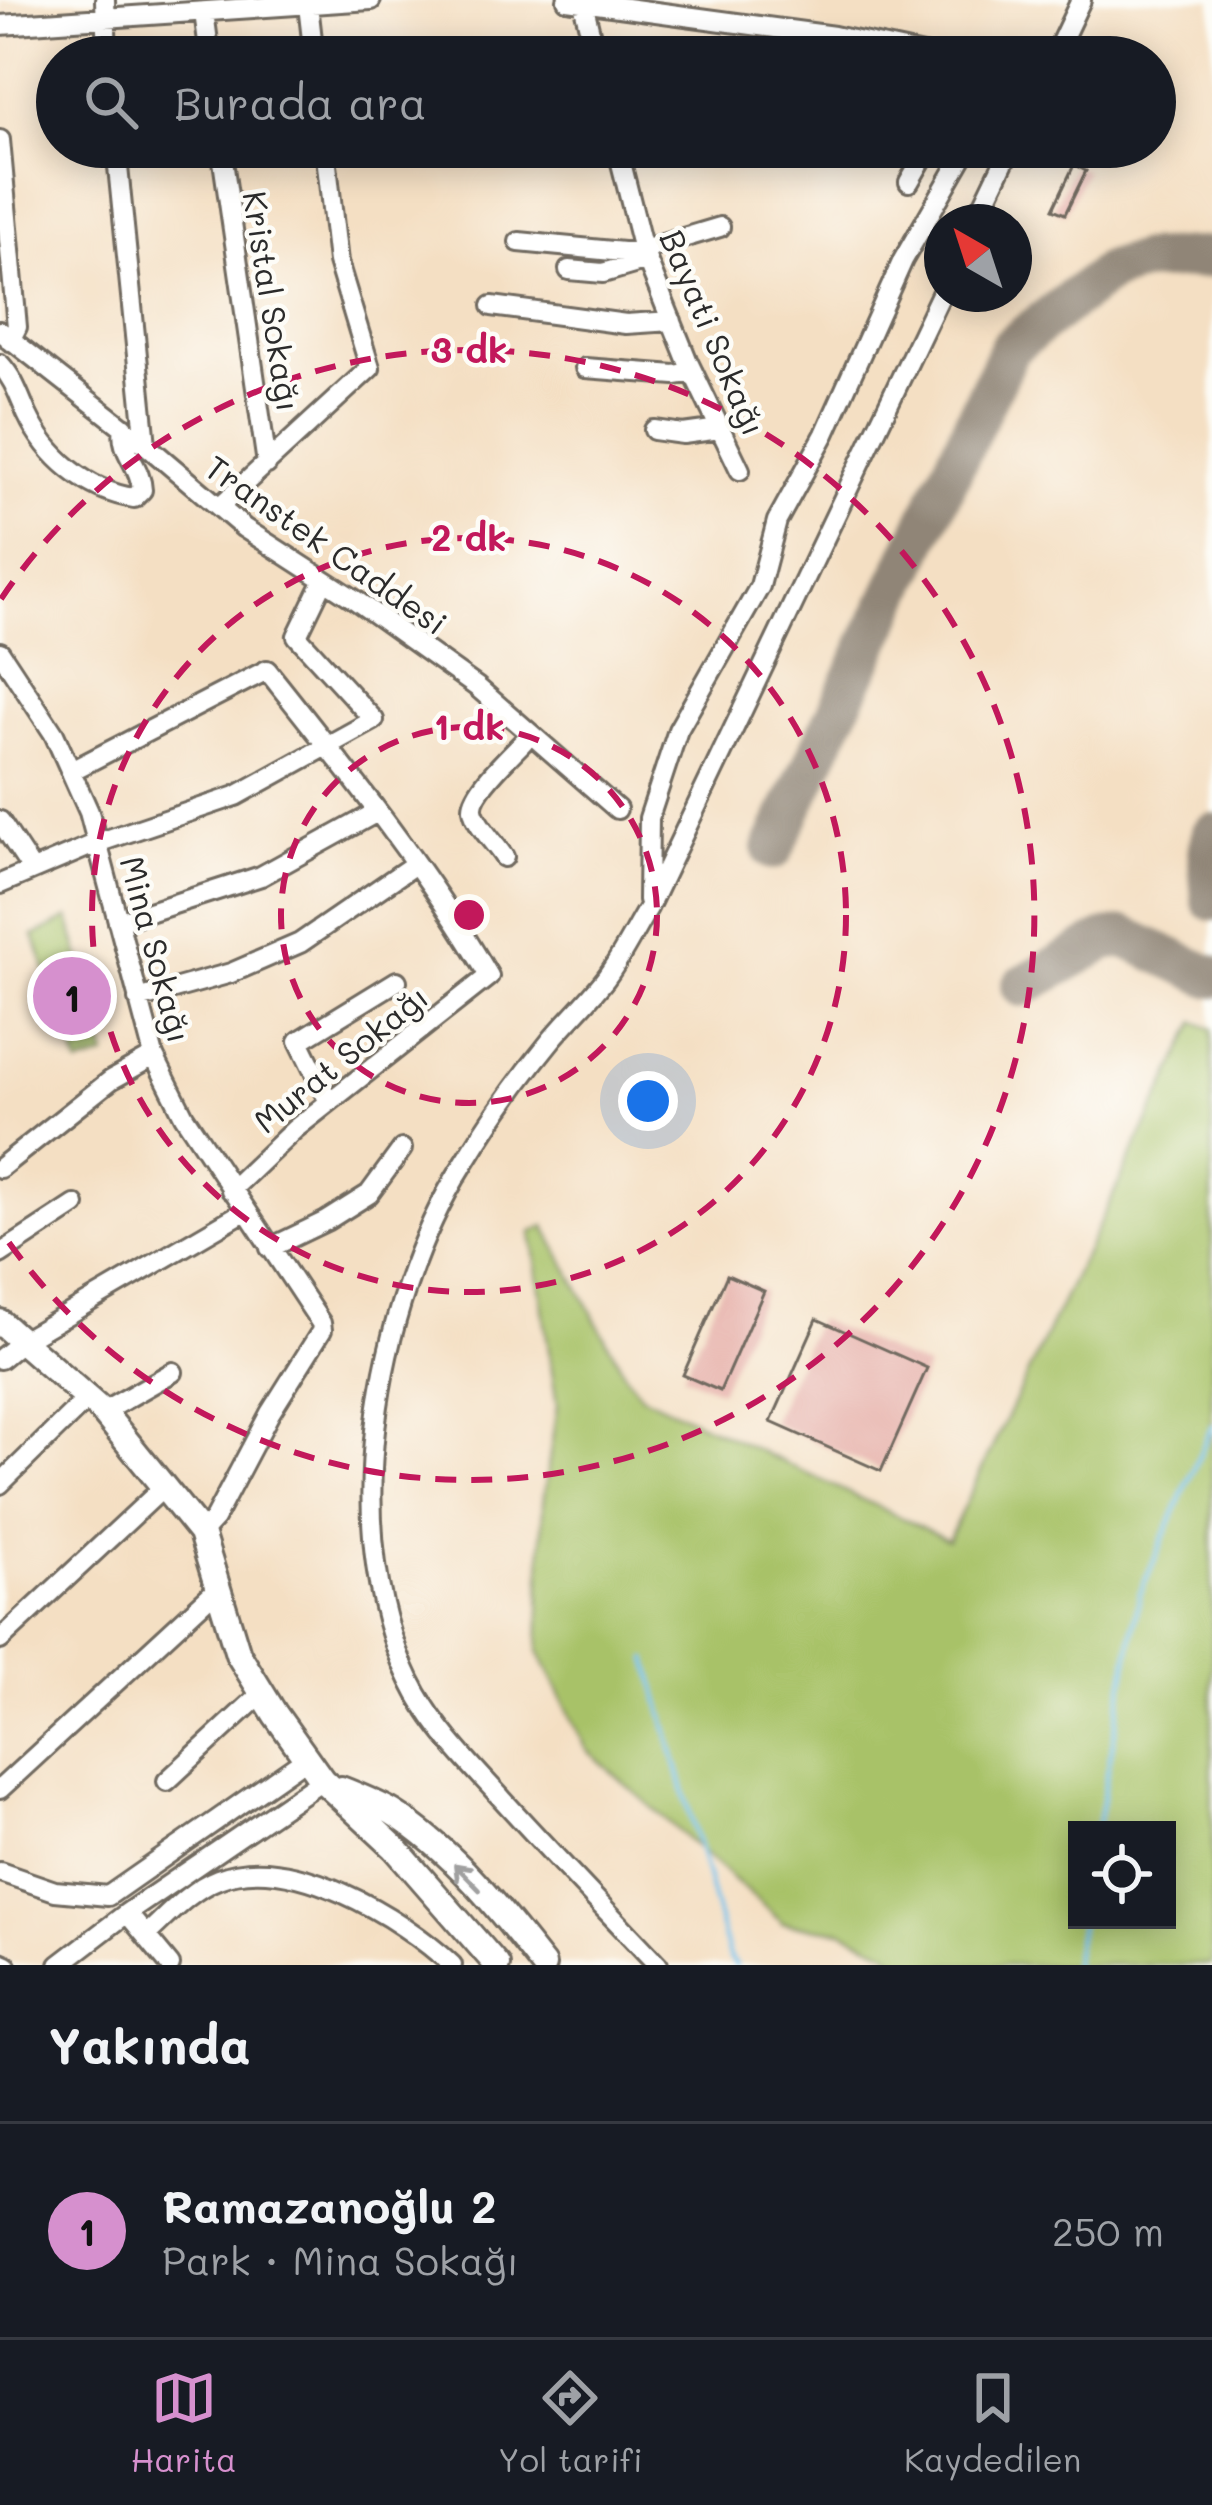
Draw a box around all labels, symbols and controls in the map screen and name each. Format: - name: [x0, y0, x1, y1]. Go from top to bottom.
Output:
- search box: [36, 36, 1176, 168]
- icon: search: [78, 69, 144, 135]
- text: Burada ara: [174, 73, 427, 131]
- street label: Kristal Sokağı: [234, 188, 312, 414]
- north arrow: [924, 204, 1032, 312]
- street label: Bayati Sokağı: [650, 222, 777, 442]
- text: 3 dk: [431, 325, 507, 372]
- street label: Transtek Caddesi: [198, 445, 456, 643]
- text: 2 dk: [431, 513, 507, 560]
- text: 1 dk: [433, 702, 505, 749]
- street label: Mina Sokağı: [111, 851, 203, 1047]
- centre of rings: [448, 894, 490, 936]
- pin: 1: [33, 951, 111, 1041]
- street label: Murat Sokağı: [244, 974, 436, 1142]
- your location: [618, 1071, 678, 1131]
- map controls: [1068, 1821, 1176, 1929]
- button: locate: [1068, 1821, 1176, 1929]
- one-way arrow: [453, 1862, 481, 1892]
- text: Yakında: [48, 2010, 251, 2077]
- text: Ramazanoğlu 2: [162, 2176, 496, 2234]
- text: 1: [78, 2205, 96, 2256]
- text: 250 m: [1052, 2205, 1164, 2256]
- text: Park · Mina Sokağı: [162, 2234, 519, 2285]
- tab: Harita: [131, 2365, 237, 2480]
- tab: Yol tarifi: [498, 2365, 643, 2480]
- tab: Kaydedilen: [904, 2365, 1081, 2480]

